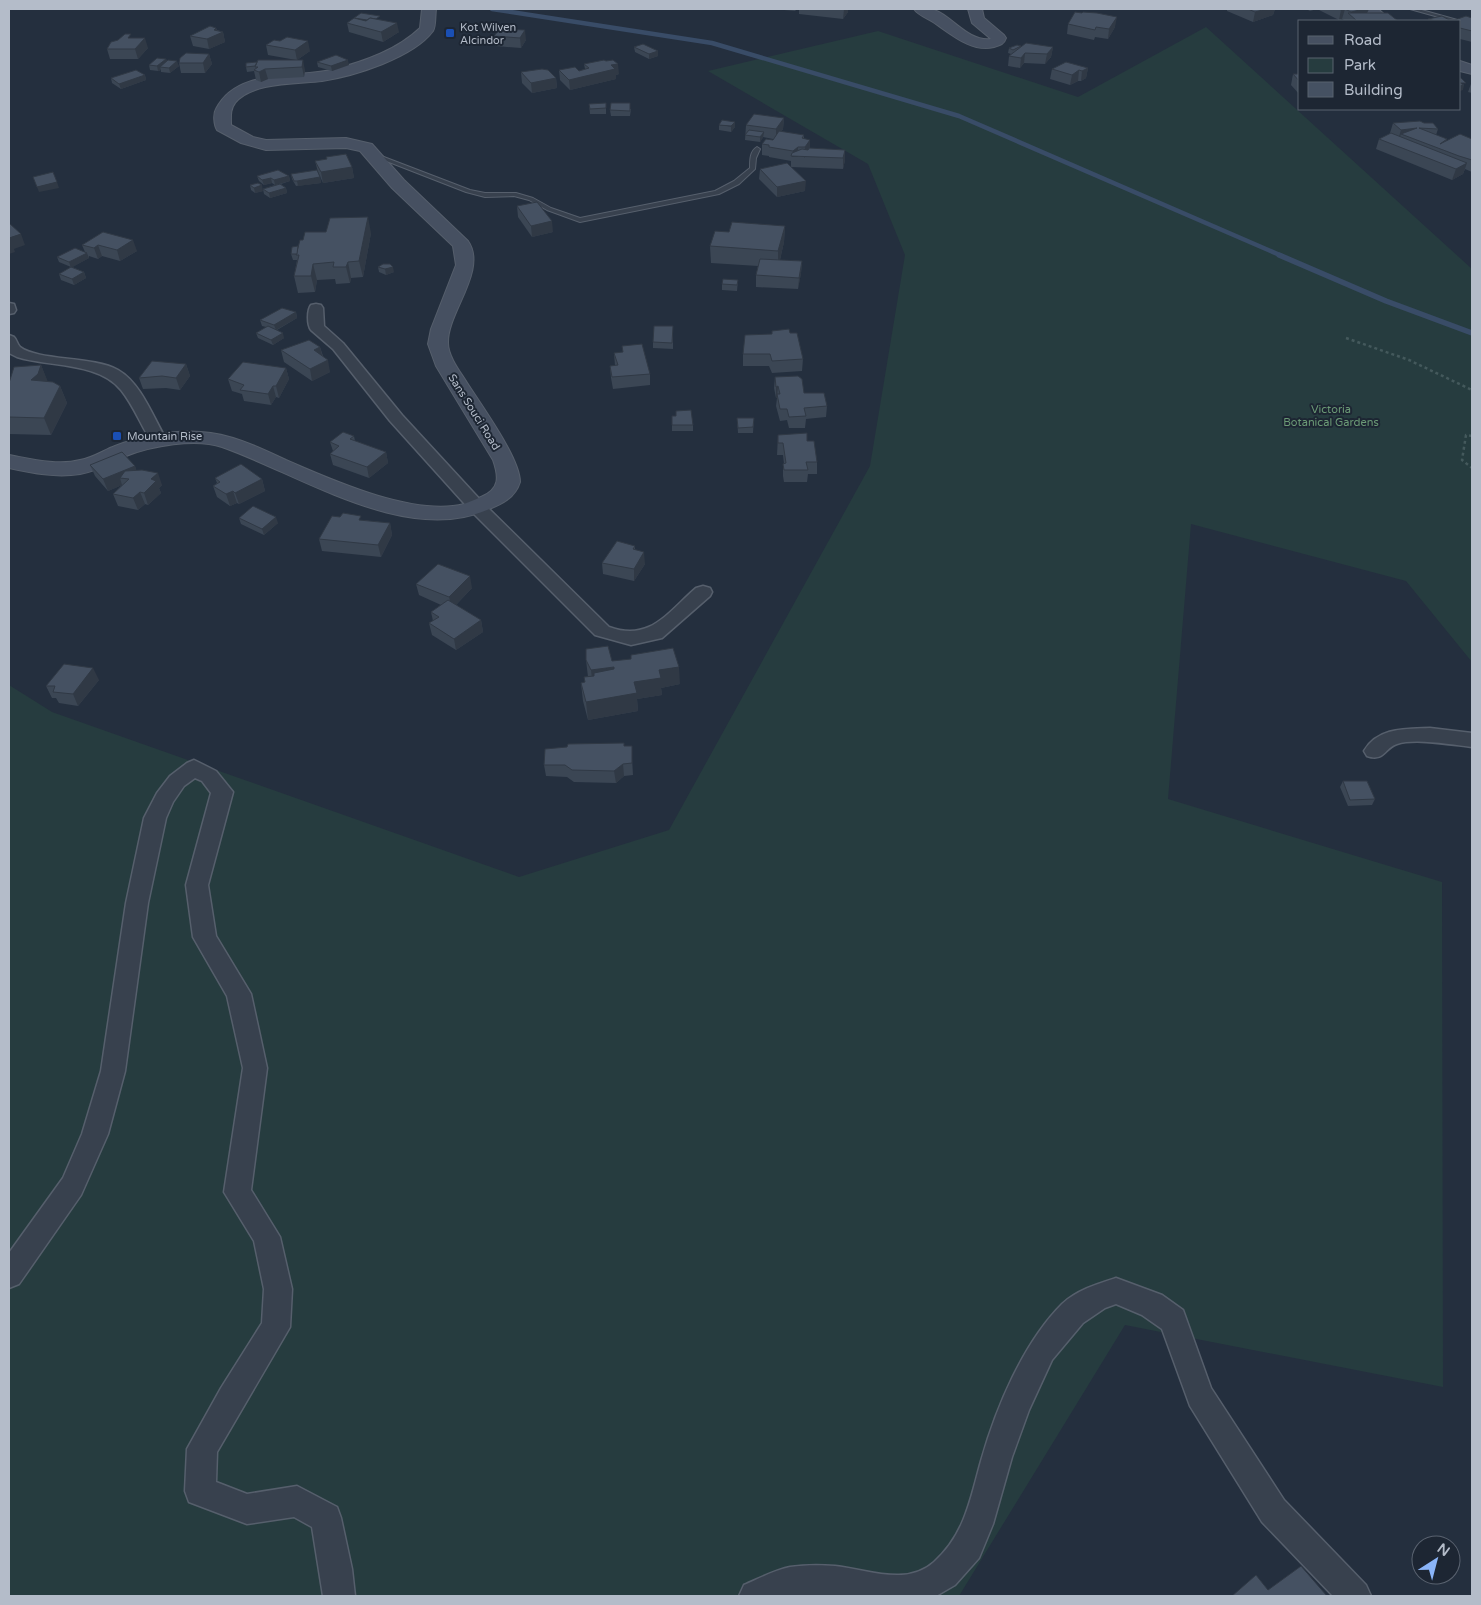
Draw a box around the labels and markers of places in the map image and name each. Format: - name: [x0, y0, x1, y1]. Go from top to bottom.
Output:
- place label: Kot Wilven Alcindor: [460, 21, 516, 47]
- marker: Kot Wilven Alcindor: [444, 27, 456, 39]
- marker: Mountain Rise: [111, 430, 123, 442]
- place label: Mountain Rise: [127, 430, 202, 443]

